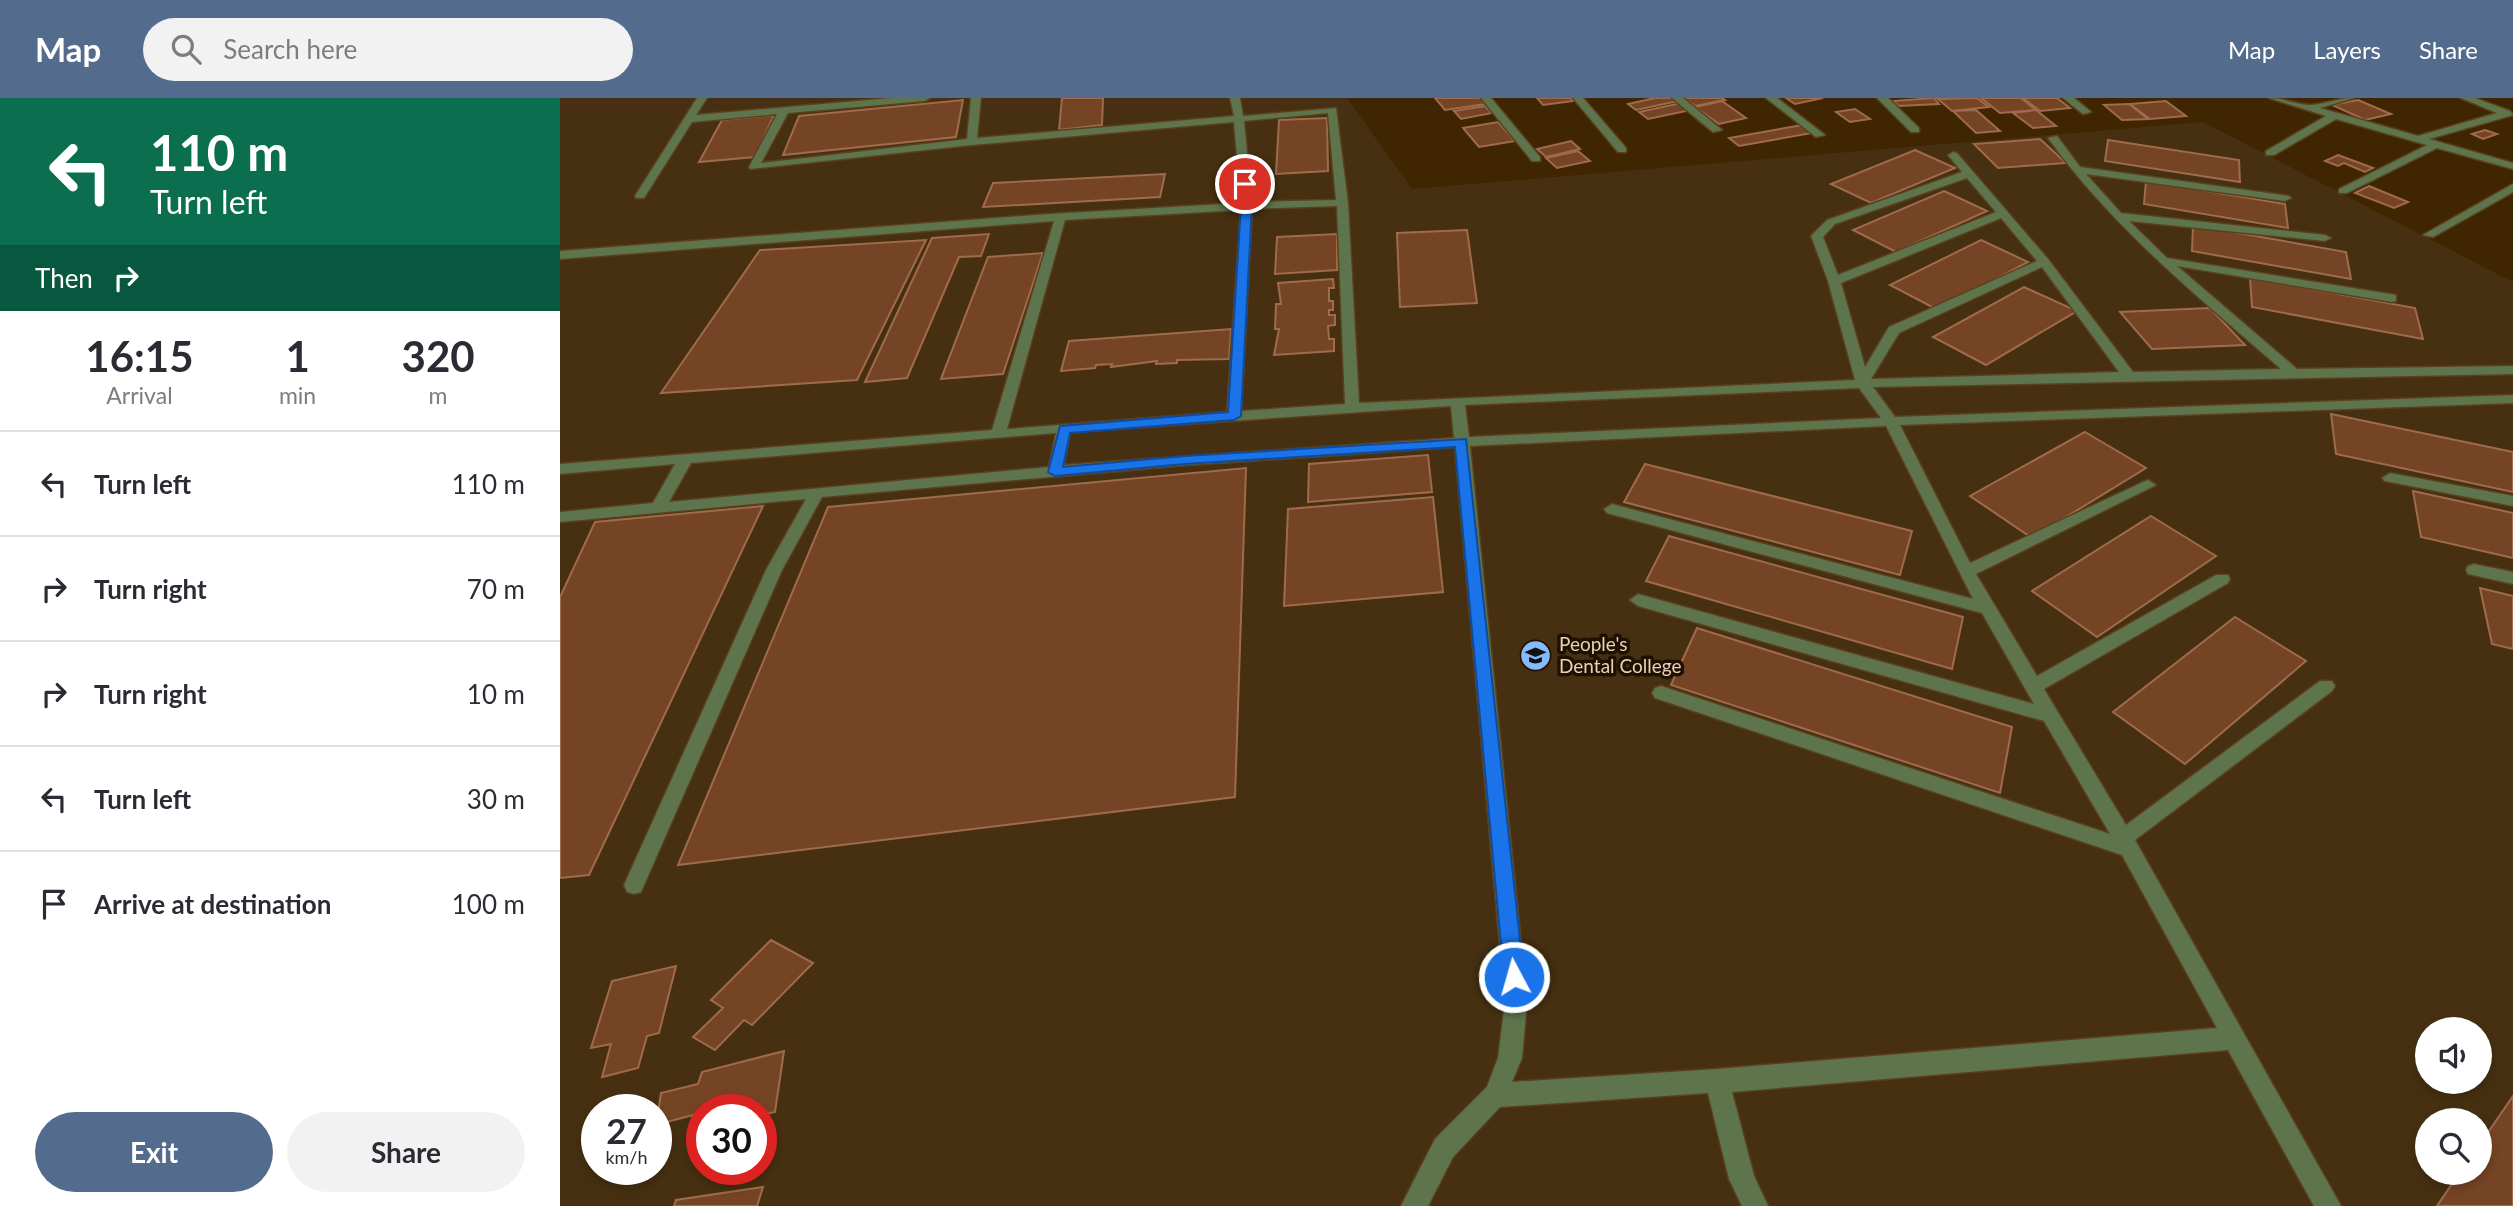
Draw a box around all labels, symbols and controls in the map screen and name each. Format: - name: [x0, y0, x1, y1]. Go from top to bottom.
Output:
- search box: [143, 18, 633, 81]
- text: Map: [35, 29, 101, 69]
- icon: search: [167, 30, 205, 68]
- text: Search here: [223, 33, 357, 65]
- text: Map: [2228, 35, 2275, 64]
- text: Layers: [2313, 35, 2381, 64]
- text: Share: [2419, 35, 2478, 64]
- text: 110 m: [150, 123, 288, 181]
- icon: left: [35, 126, 126, 217]
- pin: [1215, 154, 1275, 214]
- icon: arrive: [1226, 165, 1264, 203]
- text: Turn left: [150, 182, 267, 221]
- icon: right: [107, 259, 145, 297]
- text: Then: [35, 262, 93, 294]
- text: 16:15: [85, 331, 194, 381]
- text: 1: [285, 331, 310, 381]
- text: 320: [402, 331, 475, 381]
- text: Arrival: [106, 381, 173, 409]
- text: min: [279, 381, 316, 409]
- text: m: [429, 381, 448, 409]
- icon: left: [35, 465, 73, 503]
- text: Turn left: [94, 468, 191, 500]
- text: 110 m: [452, 468, 525, 500]
- icon: right: [35, 570, 73, 608]
- text: Turn right: [94, 573, 207, 605]
- text: 70 m: [467, 573, 525, 605]
- place label: People's Dental College: [1559, 632, 1681, 677]
- school or university icon: People's Dental College: [1519, 638, 1553, 672]
- icon: right: [35, 675, 73, 713]
- text: Turn right: [94, 678, 207, 710]
- text: 10 m: [467, 678, 525, 710]
- icon: left: [35, 780, 73, 818]
- text: Turn left: [94, 783, 191, 815]
- text: 30 m: [467, 783, 525, 815]
- icon: arrive: [35, 885, 73, 923]
- text: Arrive at destination: [94, 888, 331, 920]
- text: 100 m: [452, 888, 525, 920]
- position arrow: [1477, 940, 1551, 1014]
- map controls: [2415, 1017, 2492, 1185]
- button: sound: [2415, 1017, 2492, 1094]
- speed limit sign: 30: [686, 1094, 777, 1185]
- button: search: [2415, 1108, 2492, 1185]
- text: 27: [606, 1109, 647, 1151]
- button: Exit: [35, 1112, 273, 1192]
- button: Share: [287, 1112, 525, 1192]
- text: km/h: [605, 1146, 648, 1168]

